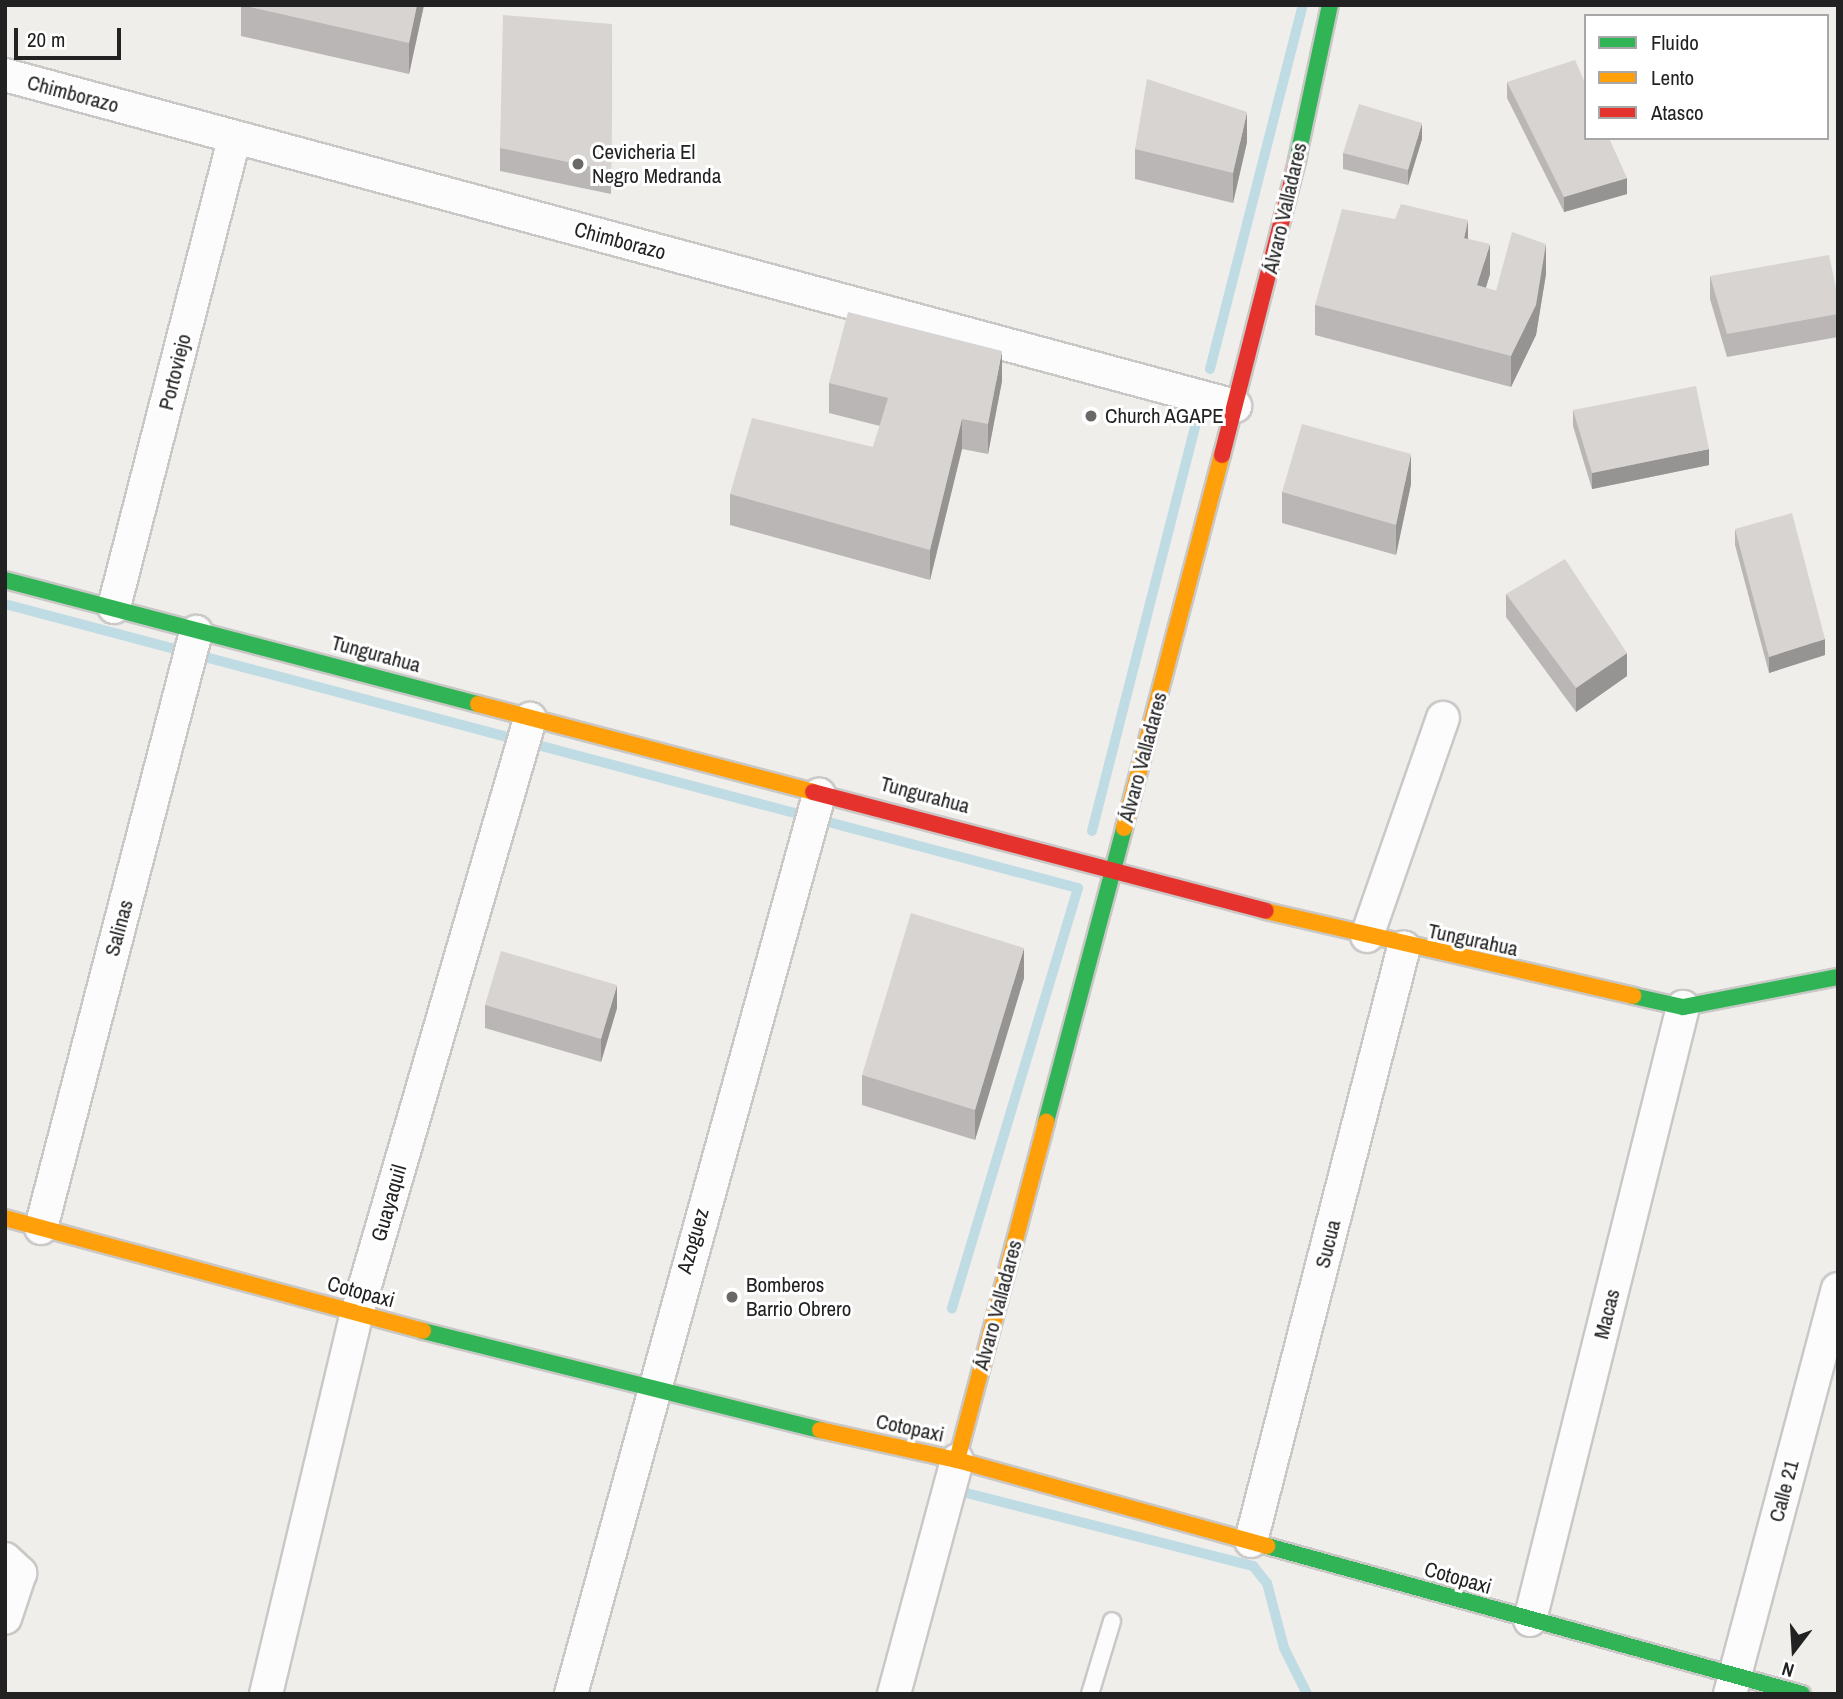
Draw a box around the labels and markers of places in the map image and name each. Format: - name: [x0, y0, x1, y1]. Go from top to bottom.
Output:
- place label: Cevicheria El Negro Medranda: [592, 139, 721, 189]
- marker: Cevicheria El Negro Medranda: [570, 156, 586, 172]
- place label: Church AGAPE: [1105, 403, 1225, 429]
- marker: Church AGAPE: [1083, 408, 1099, 424]
- place label: Bomberos Barrio Obrero: [746, 1272, 851, 1322]
- marker: Bomberos Barrio Obrero: [724, 1289, 740, 1305]

